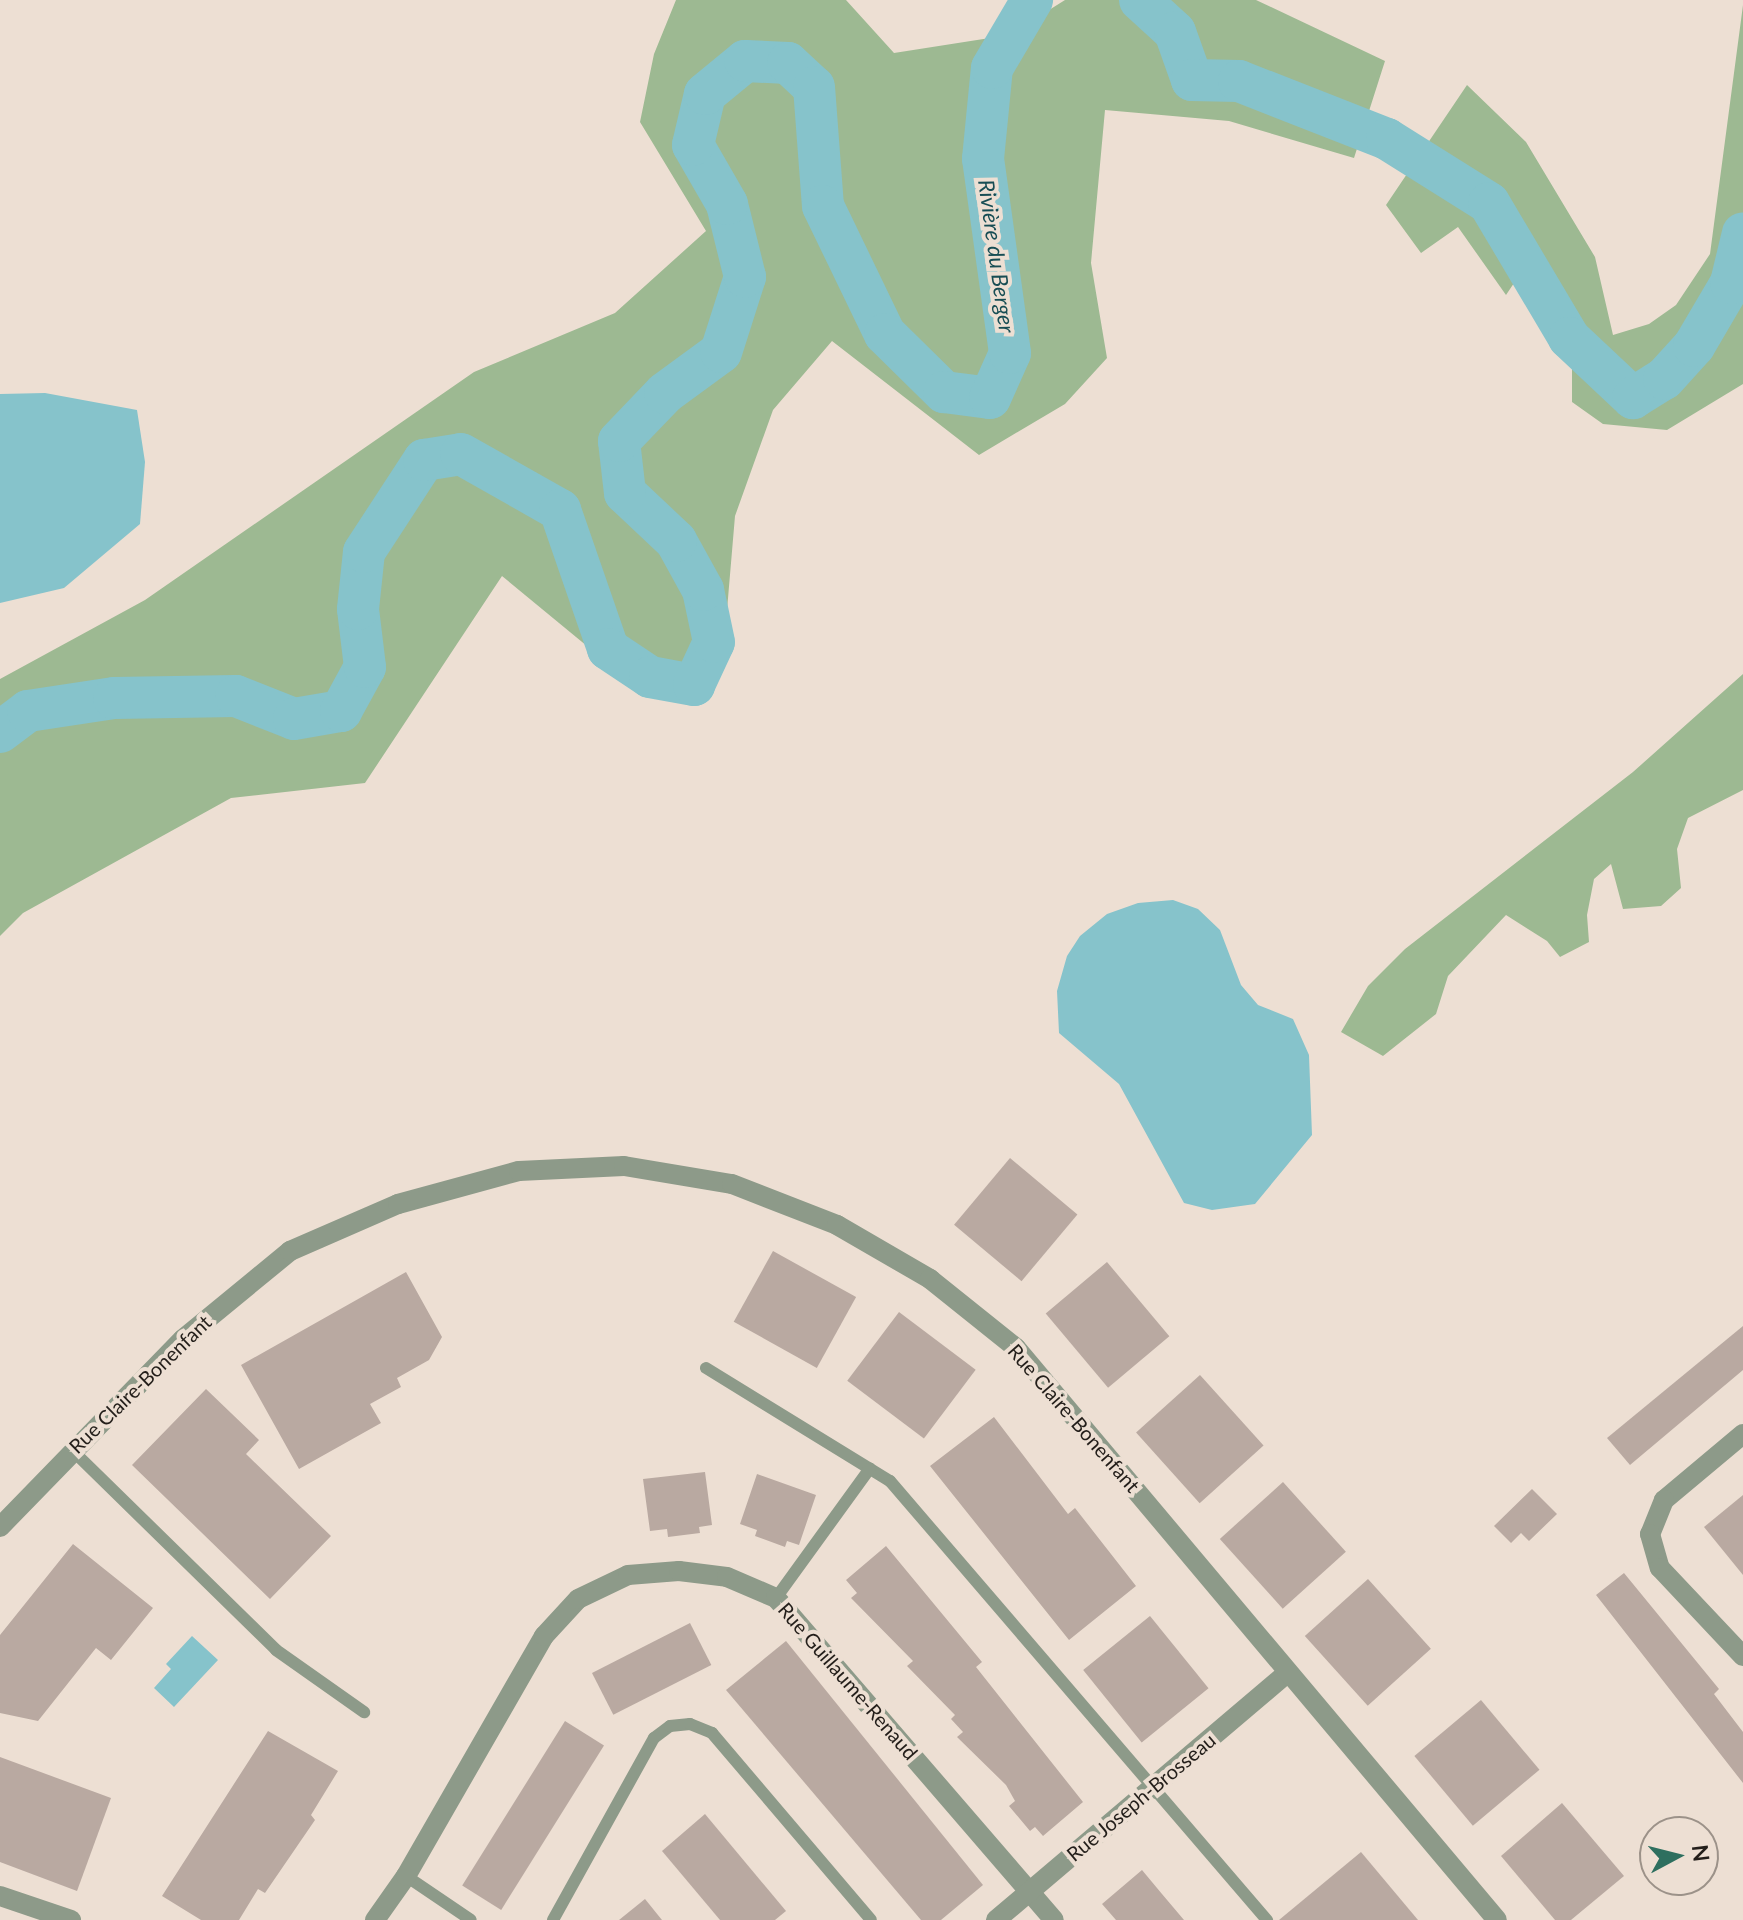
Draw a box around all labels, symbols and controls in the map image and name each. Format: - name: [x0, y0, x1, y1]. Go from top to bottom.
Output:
- water label: Rivière du Berger: [973, 178, 1021, 334]
- street label: Rue Claire-Bonenfant: [64, 1310, 216, 1458]
- street label: Rue Claire-Bonenfant: [1003, 1339, 1145, 1497]
- street label: Rue Guillaume-Renaud: [773, 1598, 923, 1764]
- street label: Rue Joseph-Brosseau: [1062, 1728, 1220, 1866]
- north arrow: [1639, 1816, 1719, 1896]
- text: N: [1687, 1843, 1716, 1863]

